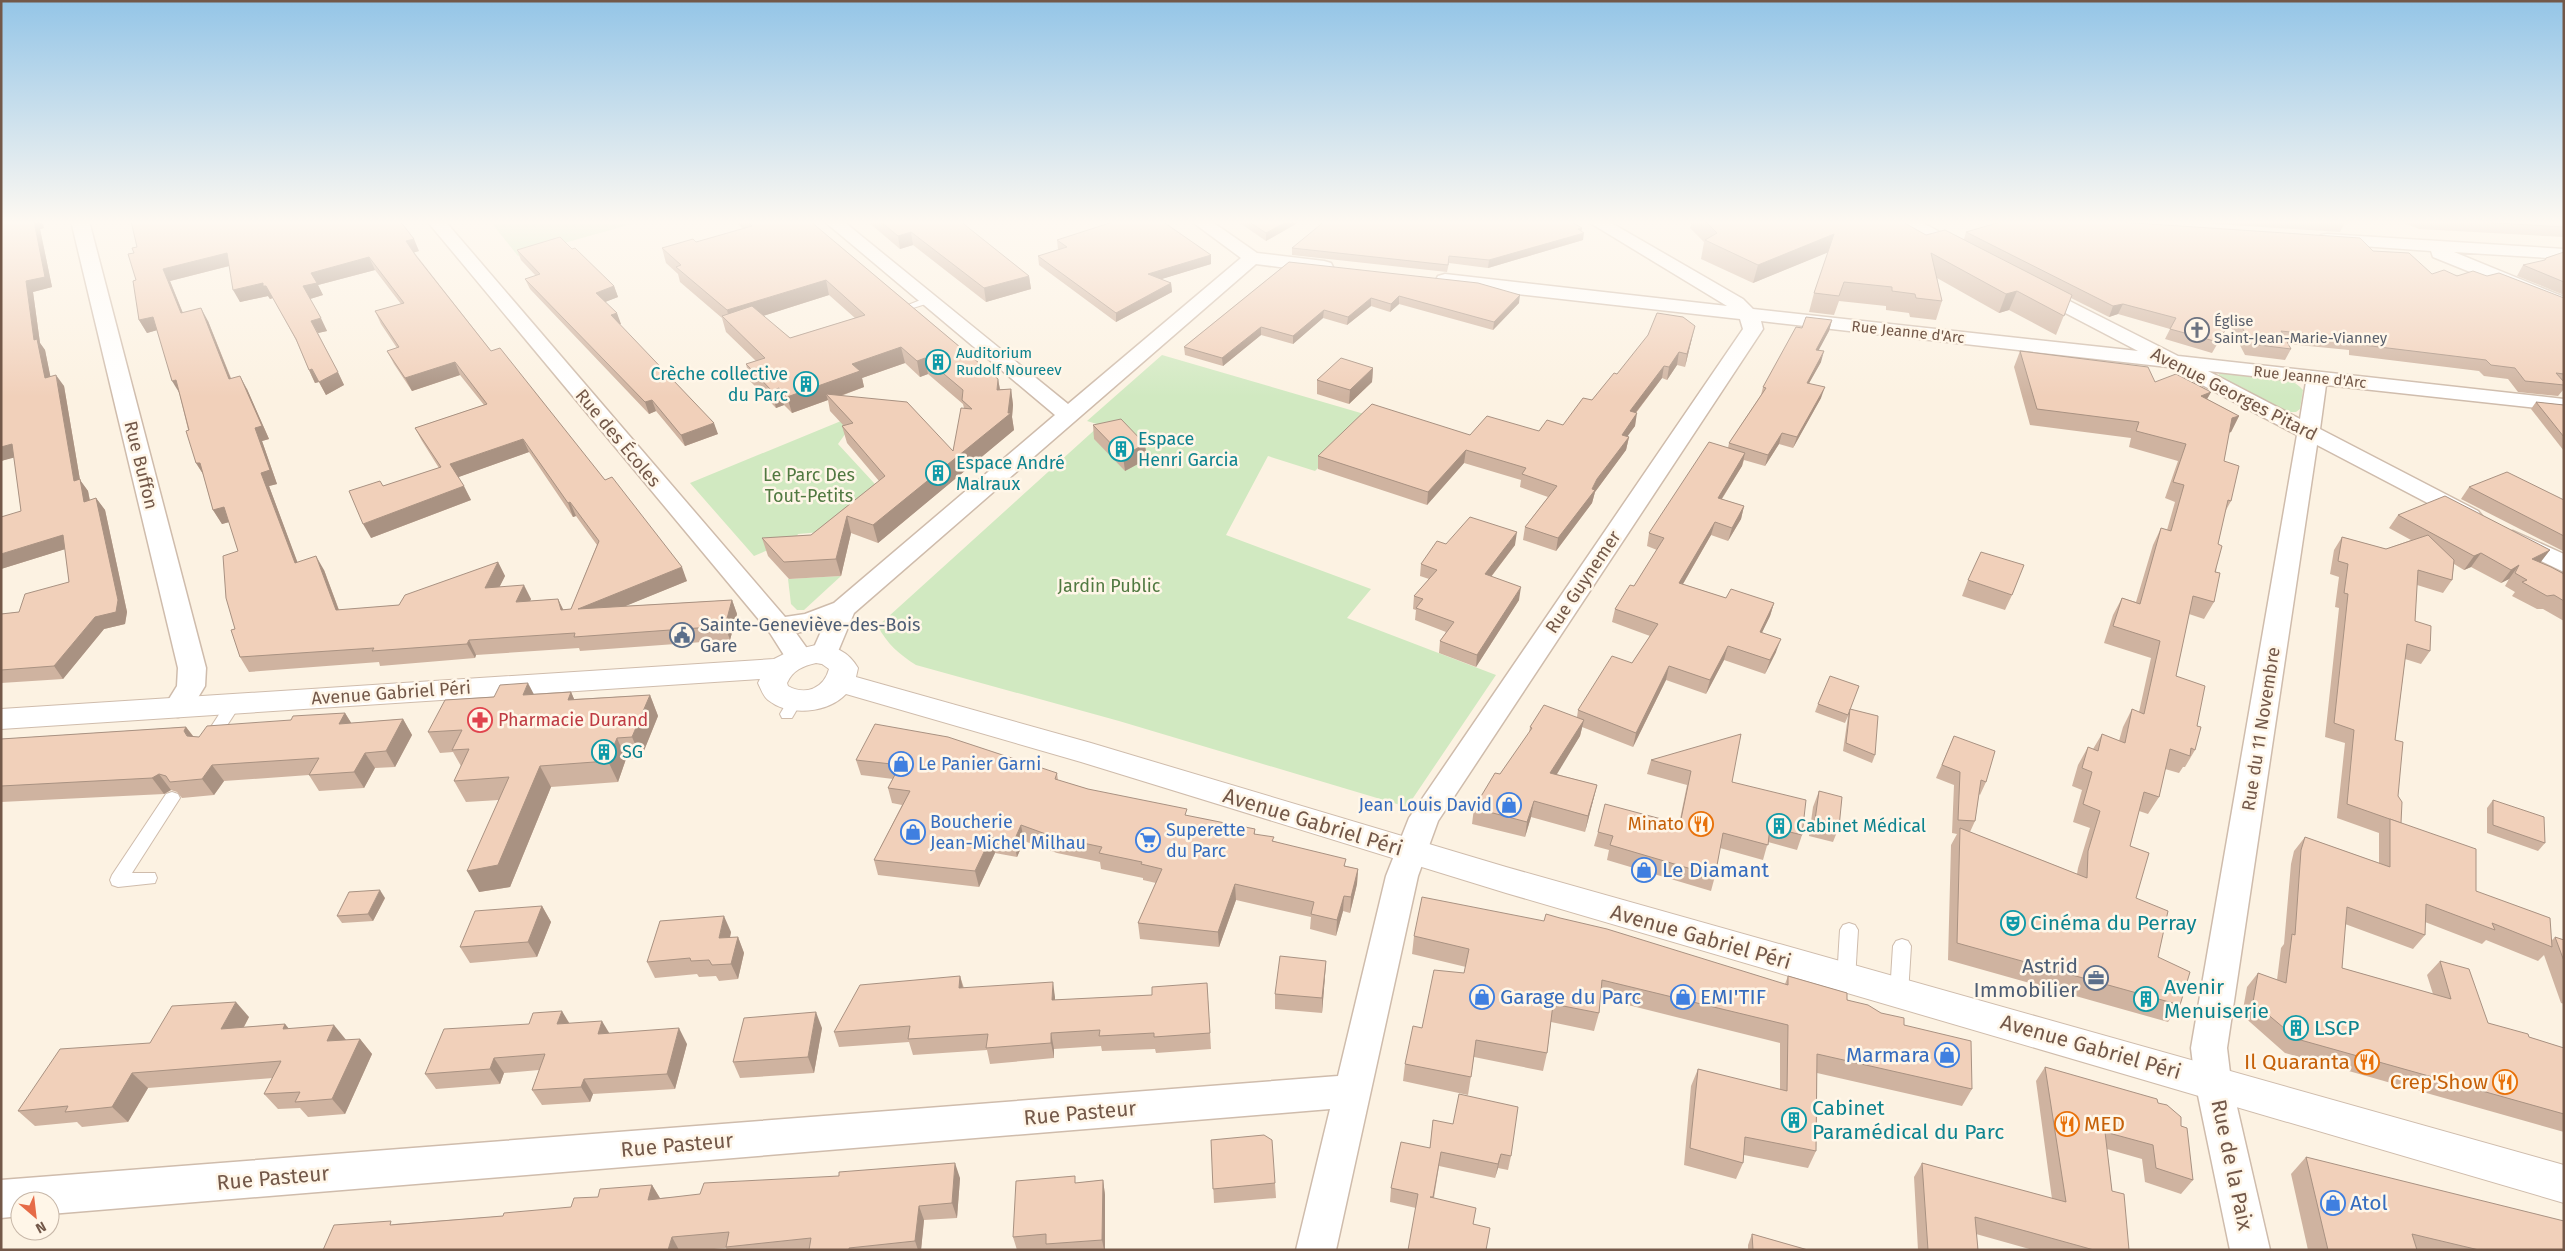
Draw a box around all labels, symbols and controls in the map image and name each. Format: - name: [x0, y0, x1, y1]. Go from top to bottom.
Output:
- place label: Église Saint-Jean-Marie-Vianney: [2214, 312, 2388, 347]
- street label: Rue Jeanne d'Arc: [1851, 317, 1965, 347]
- church icon: Église Saint-Jean-Marie-Vianney: [2184, 317, 2210, 343]
- street label: Avenue Georges Pitard: [2147, 342, 2321, 446]
- place label: Auditorium Rudolf Noureev: [956, 344, 1062, 379]
- building icon: Auditorium Rudolf Noureev: [925, 349, 951, 375]
- street label: Rue Jeanne d'Arc: [2253, 362, 2367, 392]
- place label: Crèche collective du Parc: [650, 363, 788, 406]
- building icon: Crèche collective du Parc: [793, 371, 819, 397]
- street label: Rue des Écoles: [571, 384, 666, 491]
- street label: Rue Buffon: [119, 419, 163, 511]
- place label: Espace Henri Garcia: [1138, 428, 1238, 471]
- building icon: Espace Henri Garcia: [1108, 436, 1134, 462]
- place label: Espace André Malraux: [956, 452, 1065, 495]
- building icon: Espace André Malraux: [925, 460, 951, 486]
- park label: Le Parc Des Tout-Petits: [763, 464, 855, 507]
- street label: Rue Guynemer: [1541, 526, 1625, 638]
- park label: Jardin Public: [1058, 575, 1161, 597]
- place label: Sainte-Geneviève-des-Bois Gare: [700, 614, 920, 657]
- public building icon: Sainte-Geneviève-des-Bois Gare: [669, 622, 695, 648]
- street label: Rue du 11 Novembre: [2237, 645, 2285, 813]
- street label: Avenue Gabriel Péri: [310, 676, 472, 710]
- pharmacy icon: Pharmacie Durand: [467, 707, 493, 733]
- place label: Pharmacie Durand: [498, 709, 648, 731]
- building icon: SG: [591, 739, 617, 765]
- place label: SG: [622, 741, 643, 763]
- shop icon: Le Panier Garni: [888, 751, 914, 777]
- place label: Le Panier Garni: [918, 753, 1041, 775]
- street label: Avenue Gabriel Péri: [1220, 782, 1406, 862]
- shop icon: Jean Louis David: [1496, 792, 1522, 818]
- place label: Jean Louis David: [1358, 794, 1492, 816]
- place label: Boucherie Jean-Michel Milhau: [930, 811, 1086, 854]
- restaurant icon: Minato: [1688, 811, 1714, 837]
- place label: Minato: [1628, 813, 1684, 835]
- building icon: Cabinet Médical: [1766, 813, 1792, 839]
- place label: Cabinet Médical: [1796, 815, 1926, 837]
- shop icon: Boucherie Jean-Michel Milhau: [900, 819, 926, 845]
- place label: Superette du Parc: [1166, 819, 1246, 862]
- supermarket icon: Superette du Parc: [1135, 827, 1161, 853]
- shop icon: Le Diamant: [1631, 857, 1657, 883]
- place label: Le Diamant: [1662, 857, 1770, 883]
- street label: Avenue Gabriel Péri: [1608, 899, 1794, 975]
- theatre icon: Cinéma du Perray: [2000, 910, 2026, 936]
- place label: Cinéma du Perray: [2030, 910, 2197, 936]
- place label: Astrid Immobilier: [1974, 953, 2078, 1003]
- office icon: Astrid Immobilier: [2083, 965, 2109, 991]
- place label: Avenir Menuiserie: [2164, 974, 2269, 1024]
- shop icon: Garage du Parc: [1469, 984, 1495, 1010]
- place label: Garage du Parc: [1500, 984, 1641, 1010]
- shop icon: EMI'TIF: [1670, 984, 1696, 1010]
- place label: EMI'TIF: [1700, 984, 1766, 1010]
- building icon: Avenir Menuiserie: [2133, 986, 2159, 1012]
- street label: Avenue Gabriel Péri: [1998, 1009, 2184, 1085]
- building icon: LSCP: [2283, 1015, 2309, 1041]
- place label: LSCP: [2314, 1015, 2360, 1041]
- place label: Marmara: [1846, 1042, 1930, 1068]
- shop icon: Marmara: [1934, 1042, 1960, 1068]
- place label: Il Quaranta: [2244, 1049, 2350, 1075]
- restaurant icon: Il Quaranta: [2354, 1049, 2380, 1075]
- place label: Crep'Show: [2390, 1069, 2488, 1095]
- restaurant icon: Crep'Show: [2492, 1069, 2518, 1095]
- street label: Rue Pasteur: [1023, 1095, 1137, 1131]
- place label: Cabinet Paramédical du Parc: [1812, 1095, 2004, 1145]
- street label: Rue de la Paix: [2205, 1097, 2259, 1234]
- building icon: Cabinet Paramédical du Parc: [1781, 1107, 1807, 1133]
- restaurant icon: MED: [2054, 1111, 2080, 1137]
- place label: MED: [2084, 1111, 2125, 1137]
- street label: Rue Pasteur: [620, 1127, 734, 1163]
- street label: Rue Pasteur: [216, 1160, 330, 1196]
- shop icon: Atol: [2320, 1190, 2346, 1216]
- place label: Atol: [2350, 1190, 2388, 1216]
- north arrow: [10, 1191, 60, 1241]
- text: N: [33, 1217, 49, 1237]

